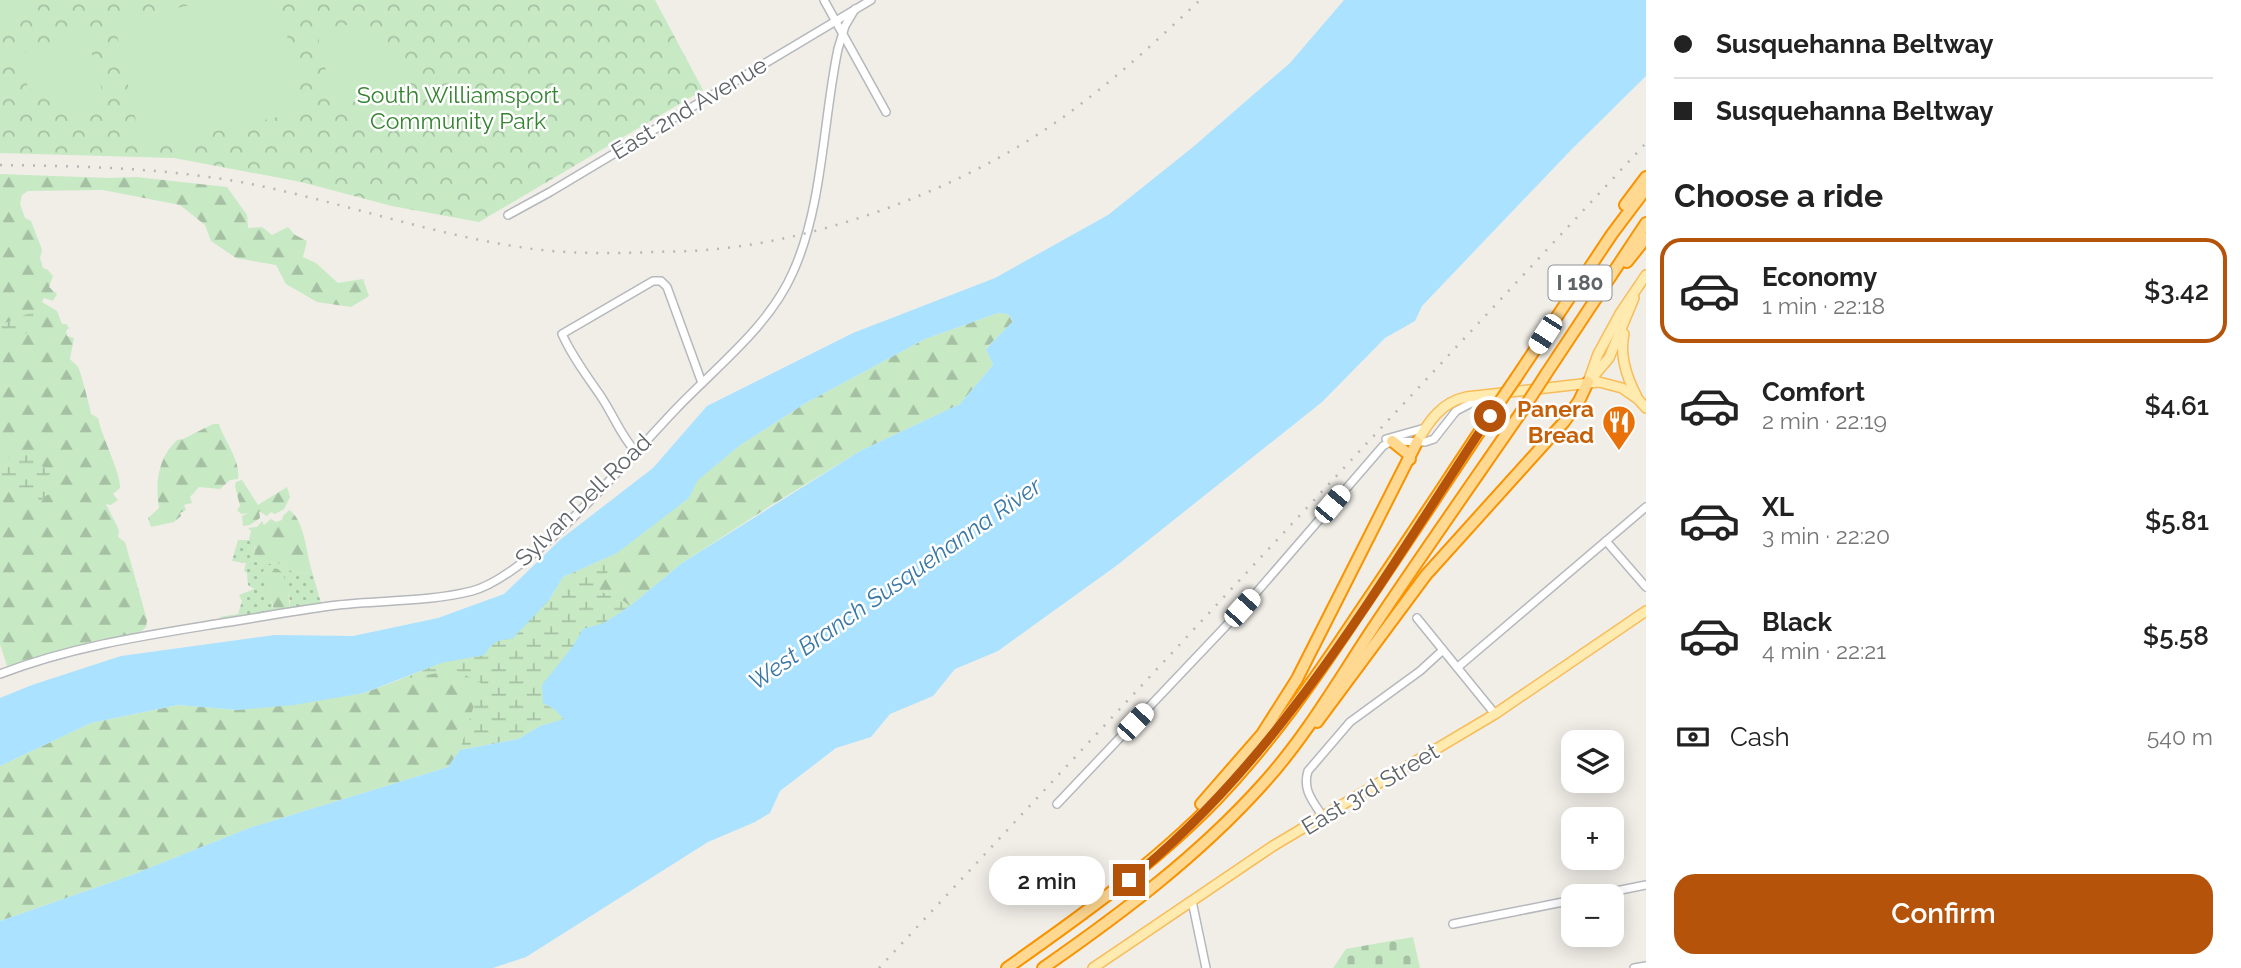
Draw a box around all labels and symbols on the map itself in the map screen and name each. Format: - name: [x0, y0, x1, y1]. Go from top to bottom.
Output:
- street label: East 2nd Avenue: [606, 50, 771, 165]
- park label: South Williamsport Community Park: [357, 81, 560, 134]
- road number: I 180: [1548, 266, 1612, 300]
- car: [1525, 311, 1566, 357]
- place label: Panera Bread: [1517, 395, 1594, 448]
- route start: [1474, 400, 1506, 432]
- restaurant icon: Panera Bread: [1600, 403, 1638, 452]
- street label: Sylvan Dell Road: [509, 428, 656, 571]
- water label: West Branch Susquehanna River: [743, 471, 1047, 696]
- car: [1311, 481, 1354, 527]
- car: [1221, 585, 1264, 631]
- car: [1113, 699, 1158, 745]
- street label: East 3rd Street: [1296, 737, 1443, 840]
- callout: 2 min: [989, 856, 1104, 904]
- route end: [1113, 864, 1145, 896]

